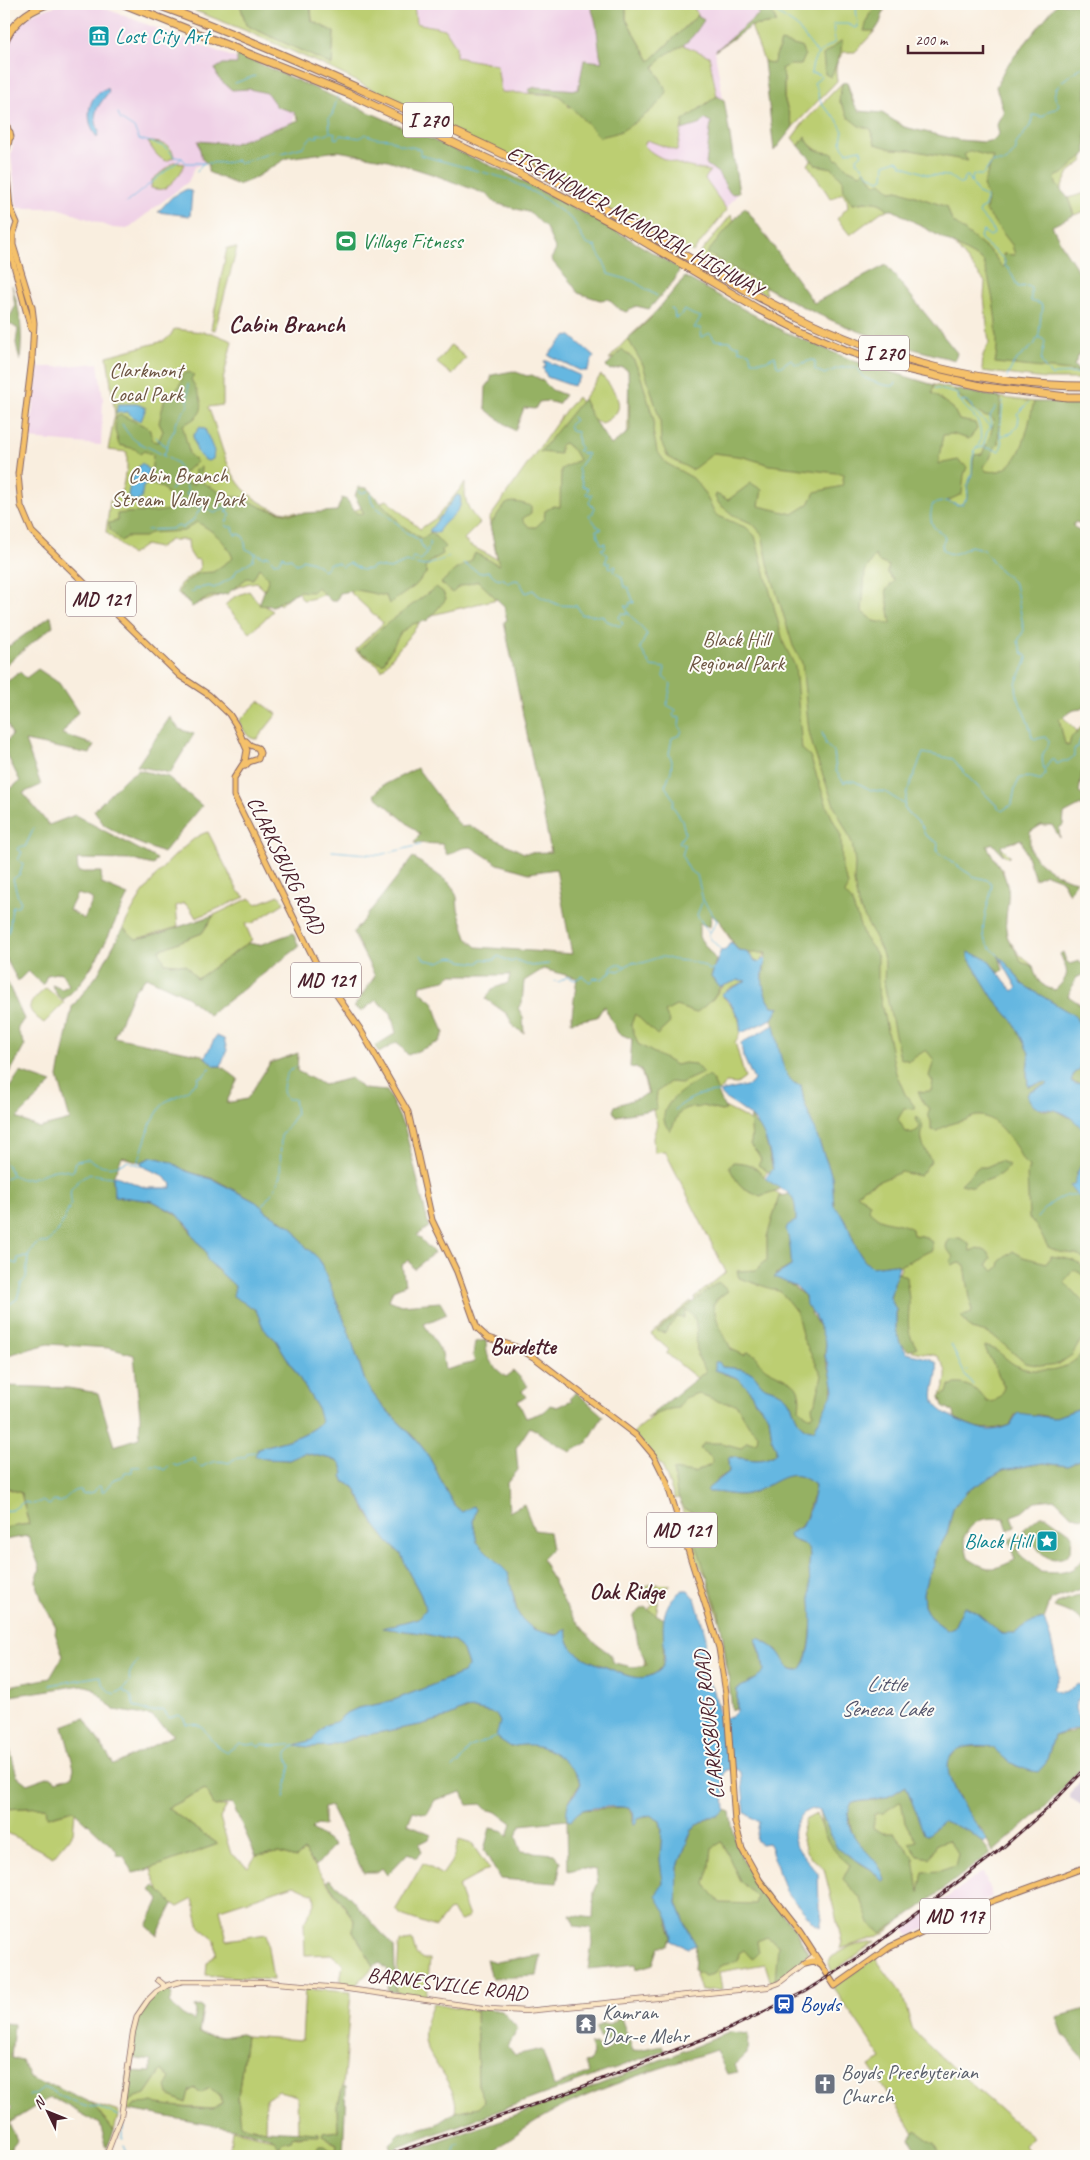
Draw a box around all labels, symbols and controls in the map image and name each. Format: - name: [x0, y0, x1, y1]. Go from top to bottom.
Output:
- scale bar: [908, 22, 982, 54]
- place label: Lost City Art: [115, 23, 212, 49]
- museum icon: Lost City Art: [87, 24, 111, 48]
- text: 200 m: [915, 31, 949, 50]
- road number: I 270: [403, 102, 453, 138]
- street label: EISENHOWER MEMORIAL HIGHWAY: [503, 140, 770, 304]
- place label: Village Fitness: [362, 228, 464, 254]
- sports icon: Village Fitness: [334, 229, 358, 253]
- district label: Cabin Branch: [229, 309, 346, 339]
- road number: I 270: [859, 336, 909, 370]
- park label: Clarkmont Local Park: [109, 357, 186, 407]
- park label: Cabin Branch Stream Valley Park: [111, 462, 246, 512]
- road number: MD 121: [66, 582, 136, 616]
- park label: Black Hill Regional Park: [688, 626, 785, 676]
- street label: CLARKSBURG ROAD: [241, 792, 331, 940]
- road number: MD 121: [291, 962, 361, 998]
- district label: Burdette: [490, 1333, 557, 1361]
- road number: MD 121: [647, 1512, 717, 1548]
- place label: Black Hill: [964, 1528, 1034, 1554]
- place icon: Black Hill: [1035, 1529, 1059, 1553]
- district label: Oak Ridge: [590, 1578, 666, 1606]
- street label: CLARKSBURG ROAD: [688, 1647, 730, 1801]
- water label: Little Seneca Lake: [841, 1670, 935, 1723]
- road number: MD 117: [920, 1898, 990, 1934]
- street label: BARNESVILLE ROAD: [366, 1961, 530, 2007]
- place label: Boyds: [800, 1991, 843, 2017]
- station icon: Boyds: [772, 1992, 796, 2016]
- place label: Kamran Dar-e Mehr: [602, 1999, 690, 2049]
- temple icon: Kamran Dar-e Mehr: [574, 2012, 598, 2036]
- place label: Boyds Presbyterian Church: [841, 2059, 979, 2109]
- church icon: Boyds Presbyterian Church: [813, 2072, 837, 2096]
- north arrow: [22, 2088, 72, 2138]
- text: N: [30, 2093, 50, 2112]

